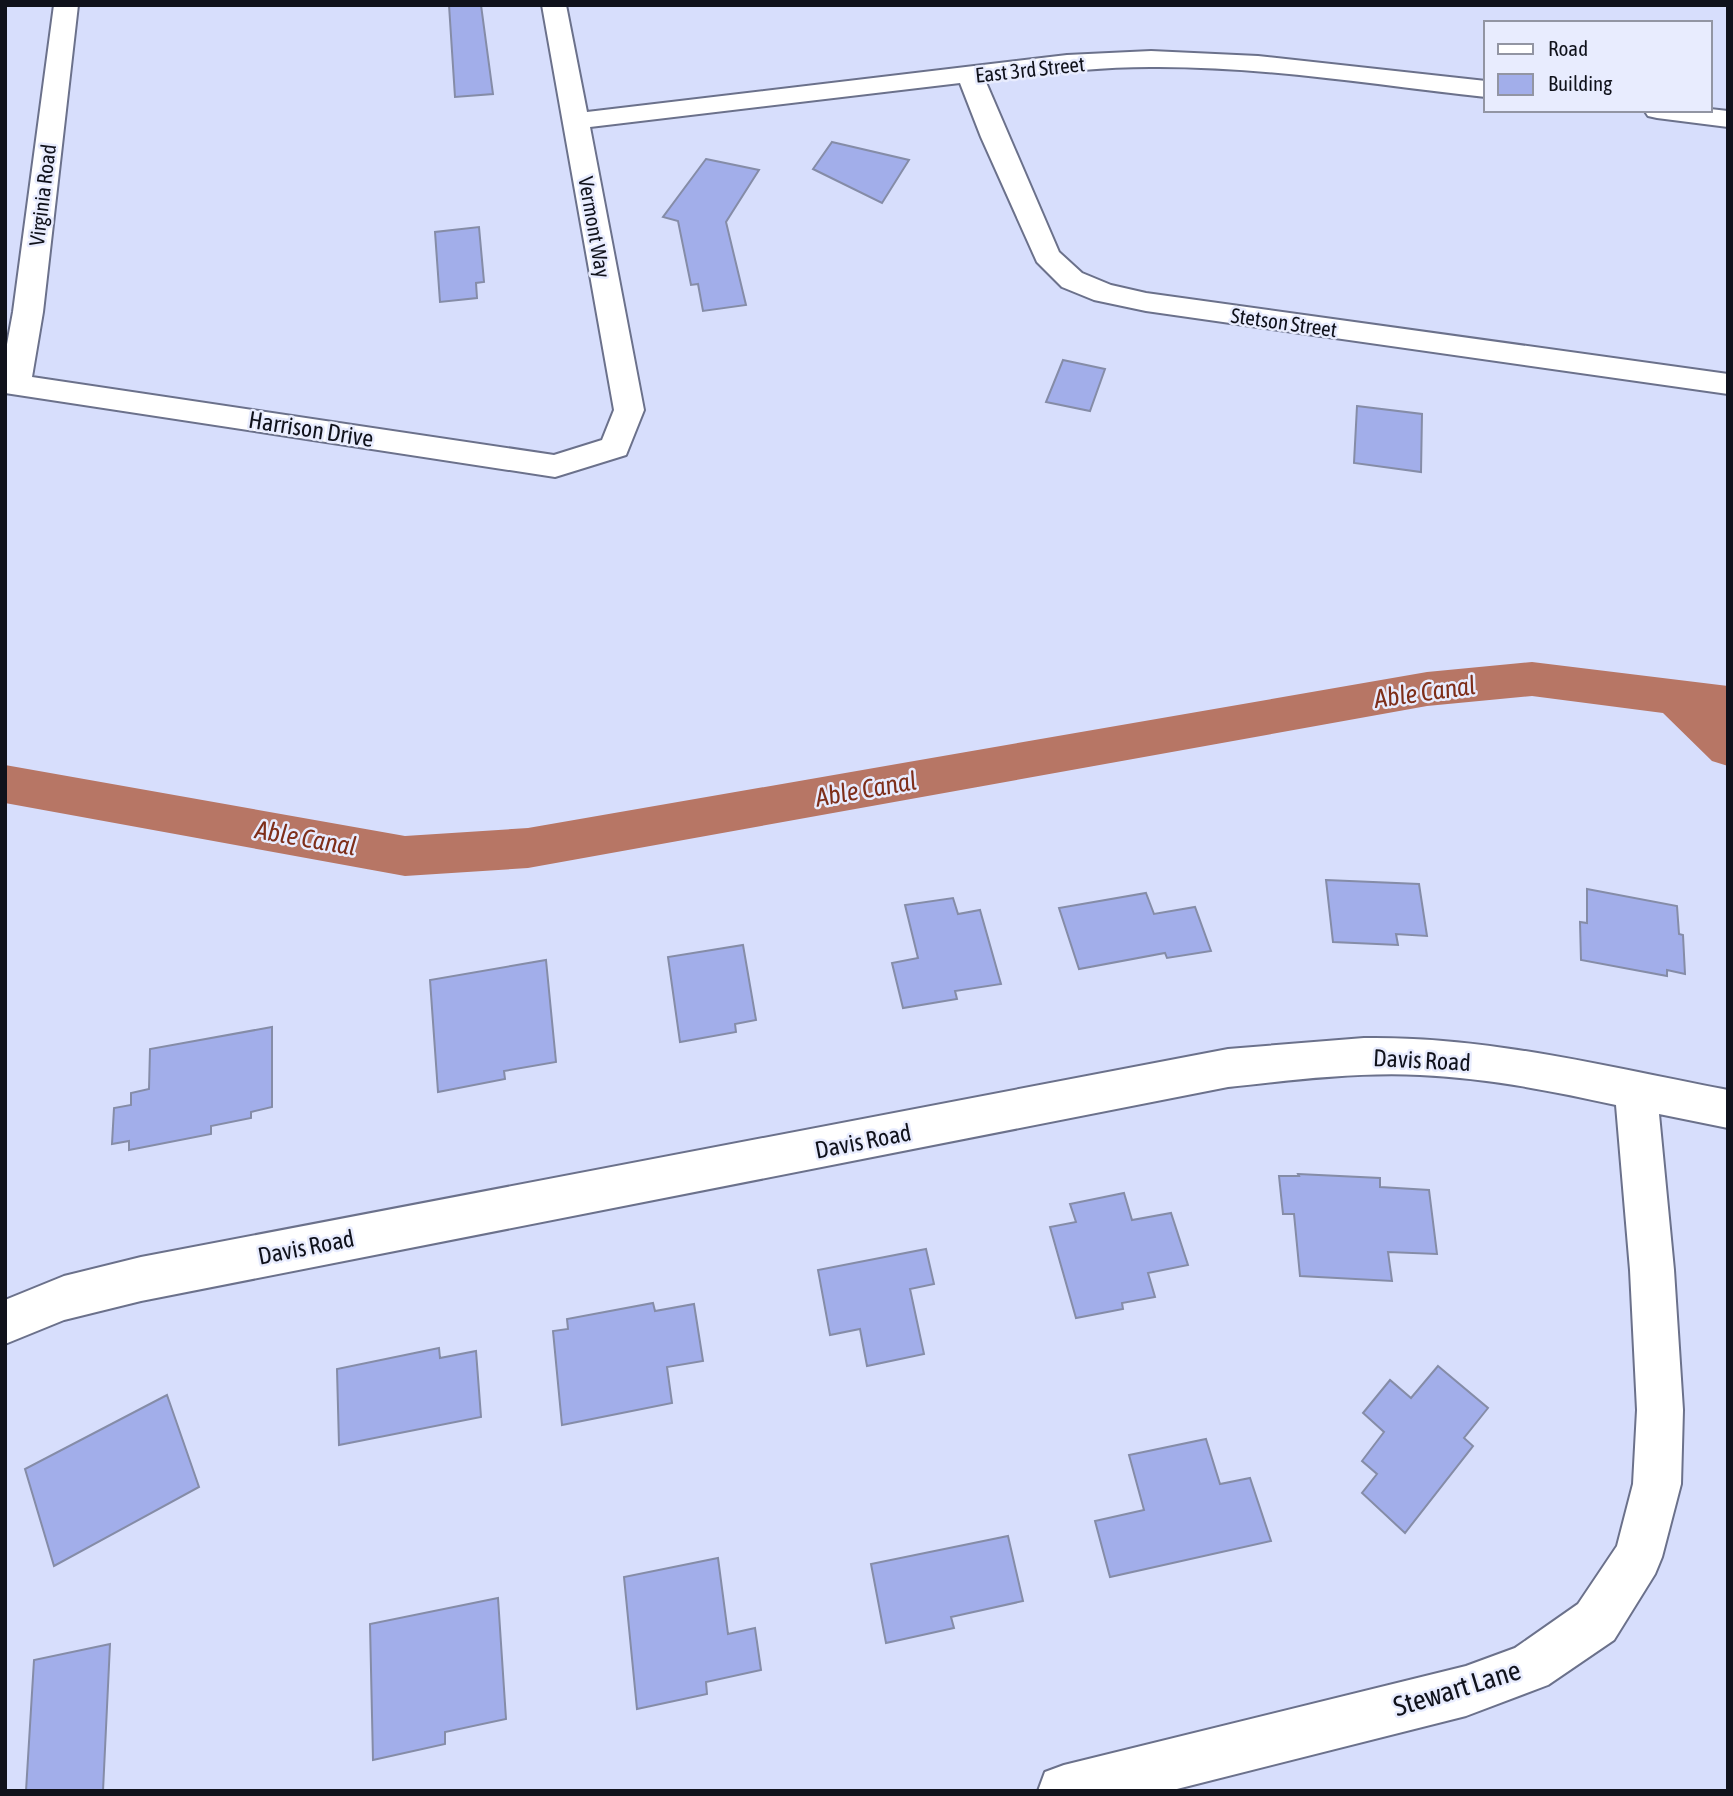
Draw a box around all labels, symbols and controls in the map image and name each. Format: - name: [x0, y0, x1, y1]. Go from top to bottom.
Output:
- legend: [1484, 21, 1712, 112]
- text: Road: [1548, 36, 1588, 60]
- street label: East 3rd Street: [974, 51, 1086, 87]
- text: Building: [1548, 71, 1612, 95]
- street label: Virginia Road: [24, 143, 60, 247]
- street label: Vermont Way: [574, 174, 616, 280]
- street label: Stetson Street: [1230, 303, 1338, 341]
- street label: Harrison Drive: [247, 406, 375, 452]
- water label: Able Canal: [1371, 670, 1478, 714]
- water label: Able Canal: [812, 765, 919, 813]
- water label: Able Canal: [252, 814, 359, 862]
- street label: Davis Road: [1373, 1044, 1471, 1076]
- street label: Davis Road: [813, 1118, 913, 1164]
- street label: Davis Road: [256, 1224, 356, 1270]
- street label: Stewart Lane: [1389, 1653, 1525, 1723]

